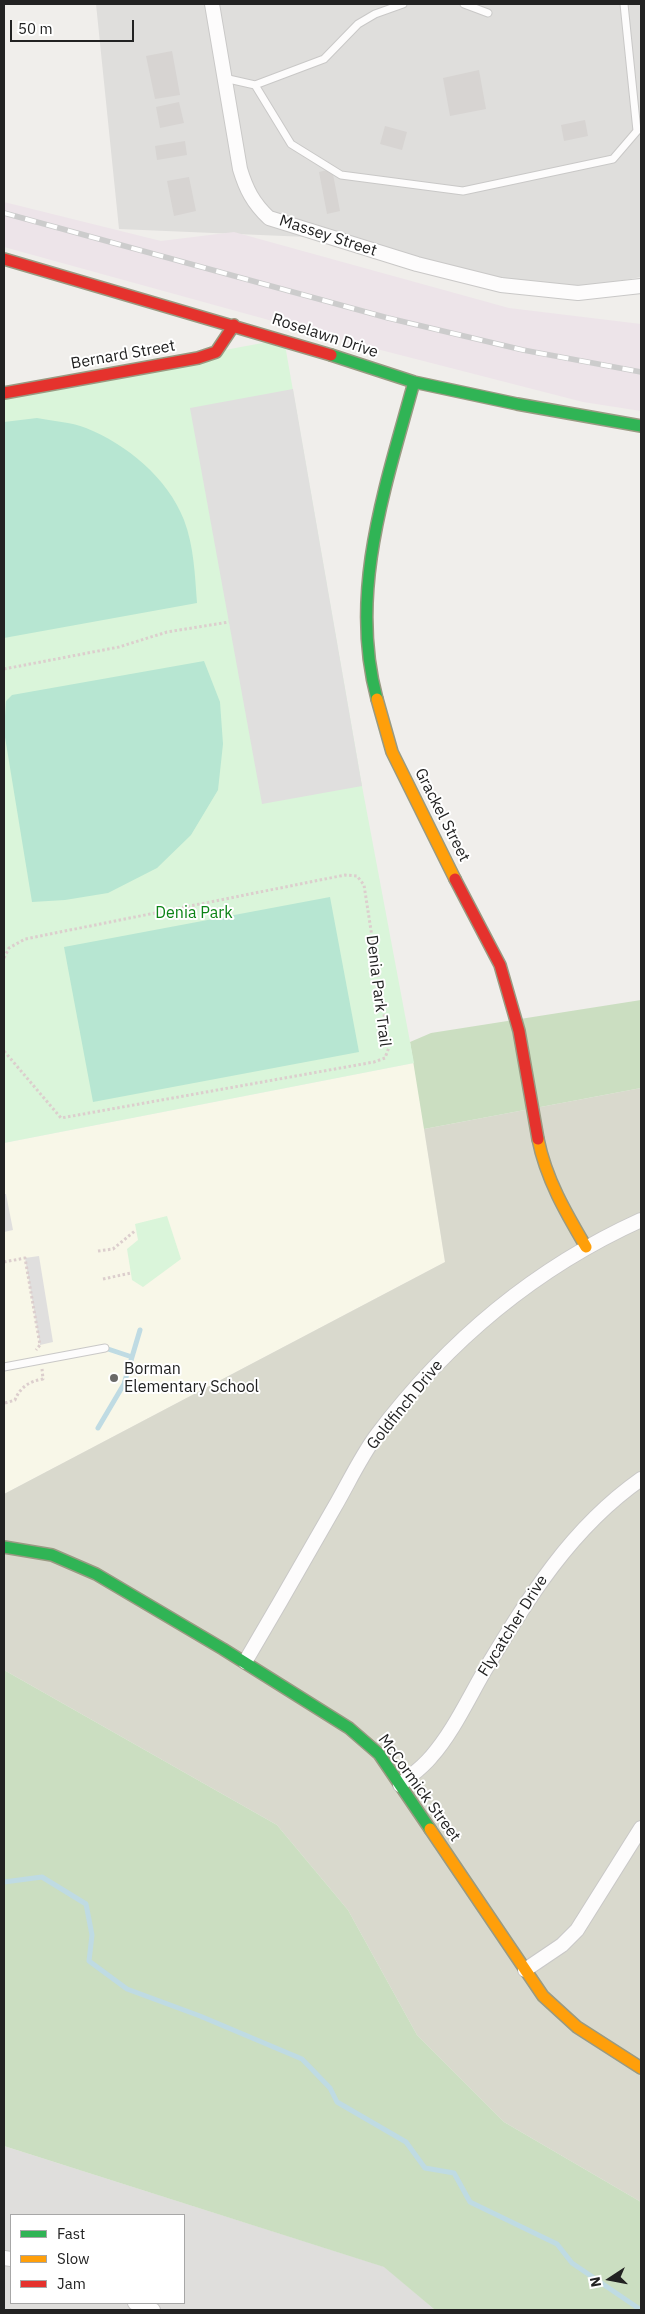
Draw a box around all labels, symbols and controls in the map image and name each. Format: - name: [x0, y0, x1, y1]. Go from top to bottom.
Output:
- scale bar: [12, 10, 136, 42]
- text: 50 m: [18, 19, 53, 38]
- street label: Massey Street: [277, 211, 379, 261]
- street label: Roselawn Drive: [269, 310, 381, 362]
- street label: Bernard Street: [69, 336, 177, 374]
- street label: Grackel Street: [410, 765, 474, 865]
- park label: Denia Park: [155, 903, 233, 923]
- street label: Denia Park Trail: [362, 934, 394, 1048]
- street label: Goldfinch Drive: [363, 1356, 447, 1454]
- place label: Borman Elementary School: [124, 1359, 259, 1397]
- marker: Borman Elementary School: [108, 1372, 120, 1384]
- street label: Flycatcher Drive: [474, 1572, 552, 1680]
- street label: McCormick Street: [374, 1731, 464, 1845]
- legend: [10, 2214, 185, 2304]
- text: Fast: [57, 2224, 85, 2243]
- text: Slow: [57, 2249, 90, 2268]
- north arrow: [585, 2254, 635, 2304]
- text: Jam: [57, 2274, 86, 2293]
- text: N: [585, 2275, 605, 2289]

